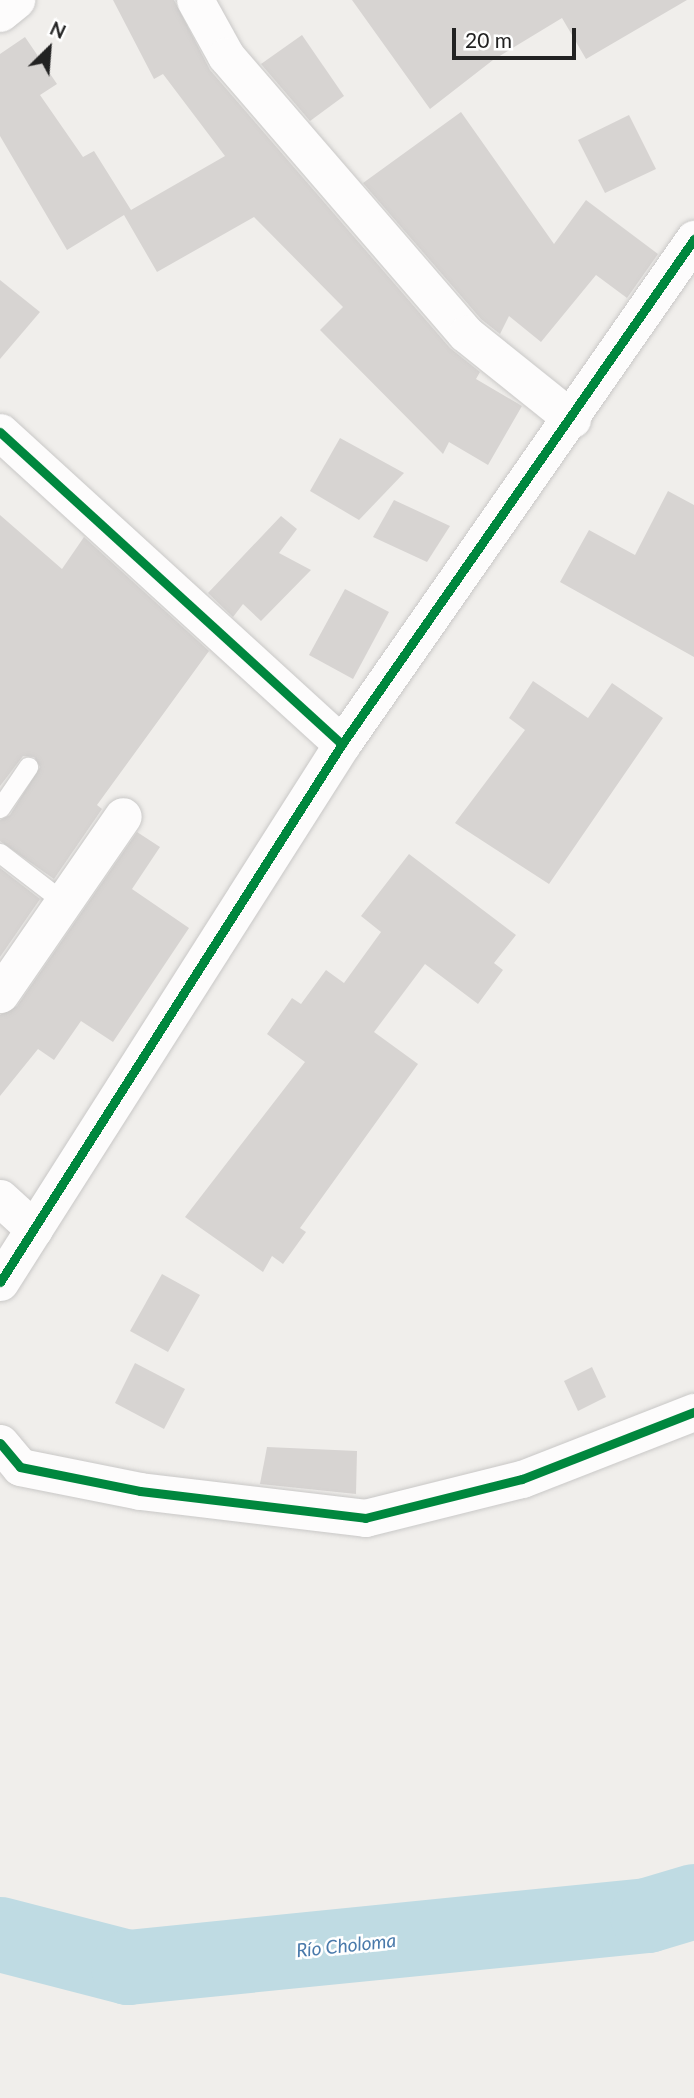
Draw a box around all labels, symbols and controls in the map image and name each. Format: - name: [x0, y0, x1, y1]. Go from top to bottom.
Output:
- north arrow: [14, 14, 84, 84]
- scale bar: [456, 14, 580, 58]
- text: N: [47, 16, 70, 43]
- text: 20 m: [465, 27, 512, 52]
- water label: Río Choloma: [295, 1928, 397, 1962]

